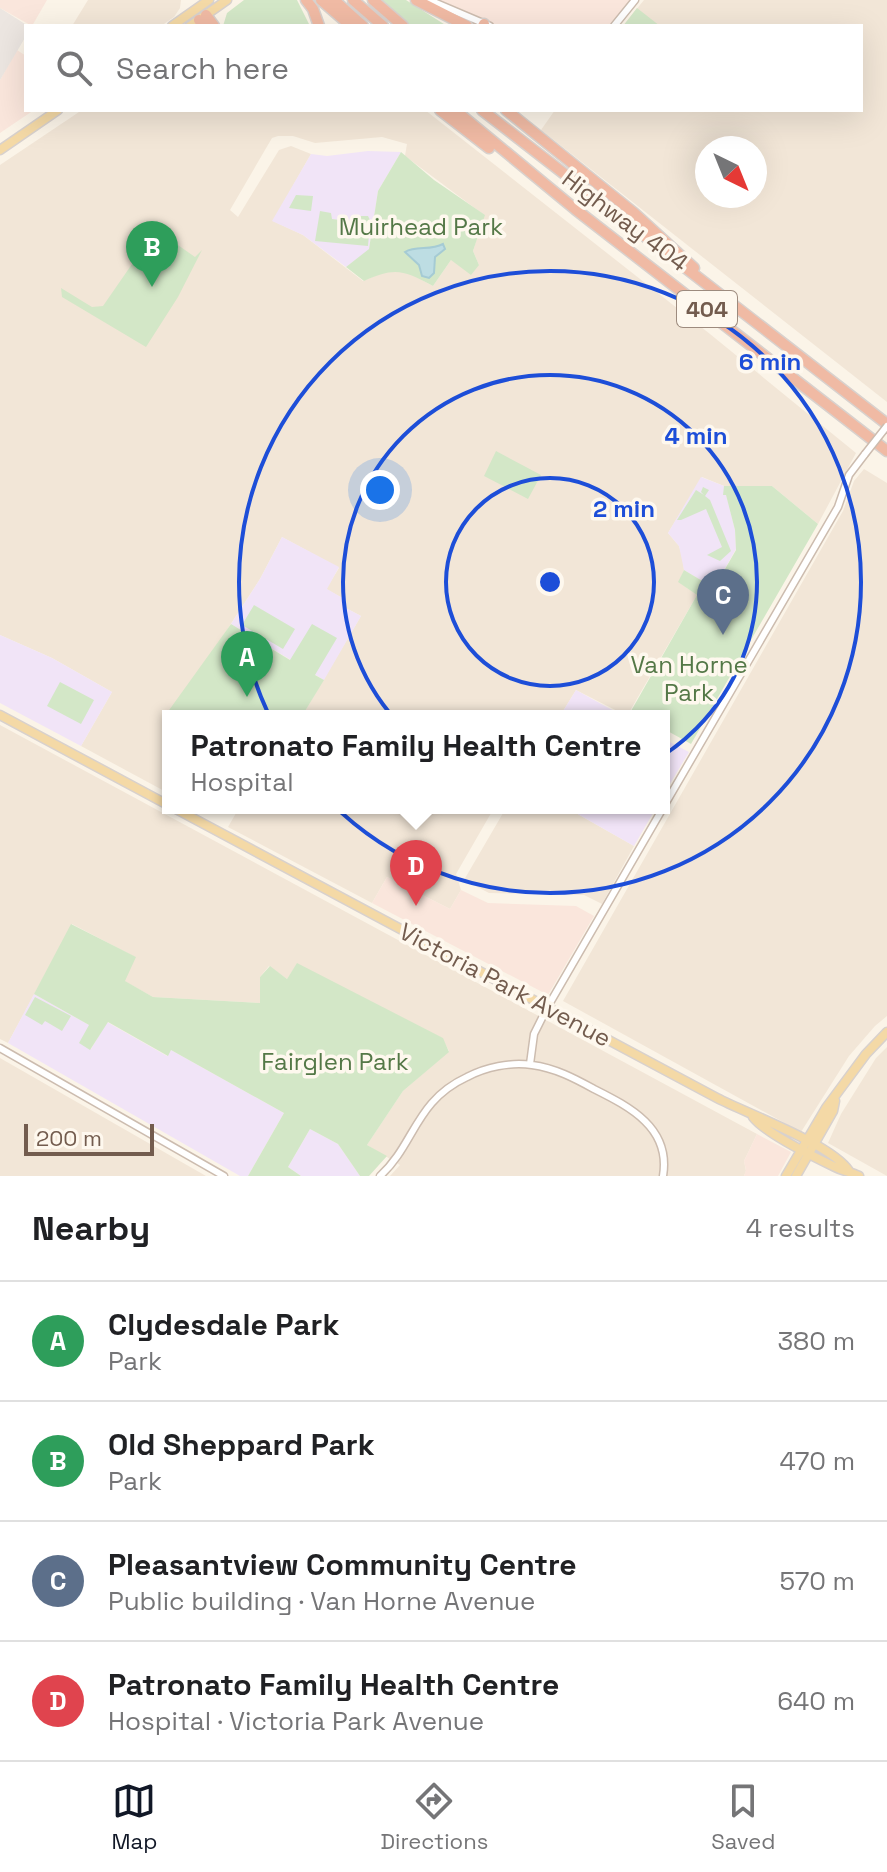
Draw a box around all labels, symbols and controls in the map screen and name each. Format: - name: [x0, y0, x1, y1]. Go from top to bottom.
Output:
- search box: [24, 24, 863, 112]
- icon: search: [52, 46, 96, 90]
- text: Search here: [116, 49, 289, 88]
- north arrow: [695, 136, 767, 208]
- street label: Highway 404: [556, 163, 695, 278]
- park label: Muirhead Park: [339, 211, 503, 242]
- pin: B: [126, 221, 178, 287]
- road number: 404: [677, 291, 737, 327]
- text: 6 min: [739, 346, 801, 377]
- text: 4 min: [664, 420, 728, 451]
- your location: [360, 470, 400, 510]
- text: 2 min: [593, 493, 655, 524]
- centre of rings: [536, 568, 564, 596]
- pin: C: [697, 569, 749, 635]
- pin: A: [221, 631, 273, 697]
- park label: Van Horne Park: [630, 649, 748, 708]
- popup: [162, 710, 670, 814]
- text: Patronato Family Health Centre: [190, 726, 642, 765]
- text: Hospital: [190, 765, 294, 799]
- pin: D: [390, 840, 442, 906]
- street label: Victoria Park Avenue: [394, 916, 616, 1054]
- park label: Fairglen Park: [261, 1046, 409, 1077]
- scale bar: [24, 1120, 154, 1156]
- text: 200 m: [36, 1124, 102, 1152]
- text: Nearby: [32, 1207, 150, 1250]
- text: 4 results: [746, 1211, 855, 1245]
- text: Clydesdale Park: [108, 1305, 339, 1344]
- text: A: [50, 1324, 66, 1358]
- text: 380 m: [777, 1324, 855, 1358]
- text: Park: [108, 1344, 162, 1378]
- text: Old Sheppard Park: [108, 1425, 375, 1464]
- text: B: [49, 1444, 67, 1478]
- text: 470 m: [779, 1444, 855, 1478]
- text: Park: [108, 1464, 162, 1498]
- text: Pleasantview Community Centre: [108, 1545, 577, 1584]
- text: C: [50, 1564, 66, 1598]
- text: 570 m: [780, 1564, 855, 1598]
- text: Public building · Van Horne Avenue: [108, 1584, 535, 1618]
- text: Patronato Family Health Centre: [108, 1665, 559, 1704]
- text: D: [49, 1684, 67, 1718]
- text: 640 m: [777, 1684, 855, 1718]
- text: Hospital · Victoria Park Avenue: [108, 1704, 484, 1738]
- tab: Map: [112, 1779, 157, 1855]
- tab: Directions: [380, 1779, 488, 1855]
- tab: Saved: [711, 1779, 775, 1855]

